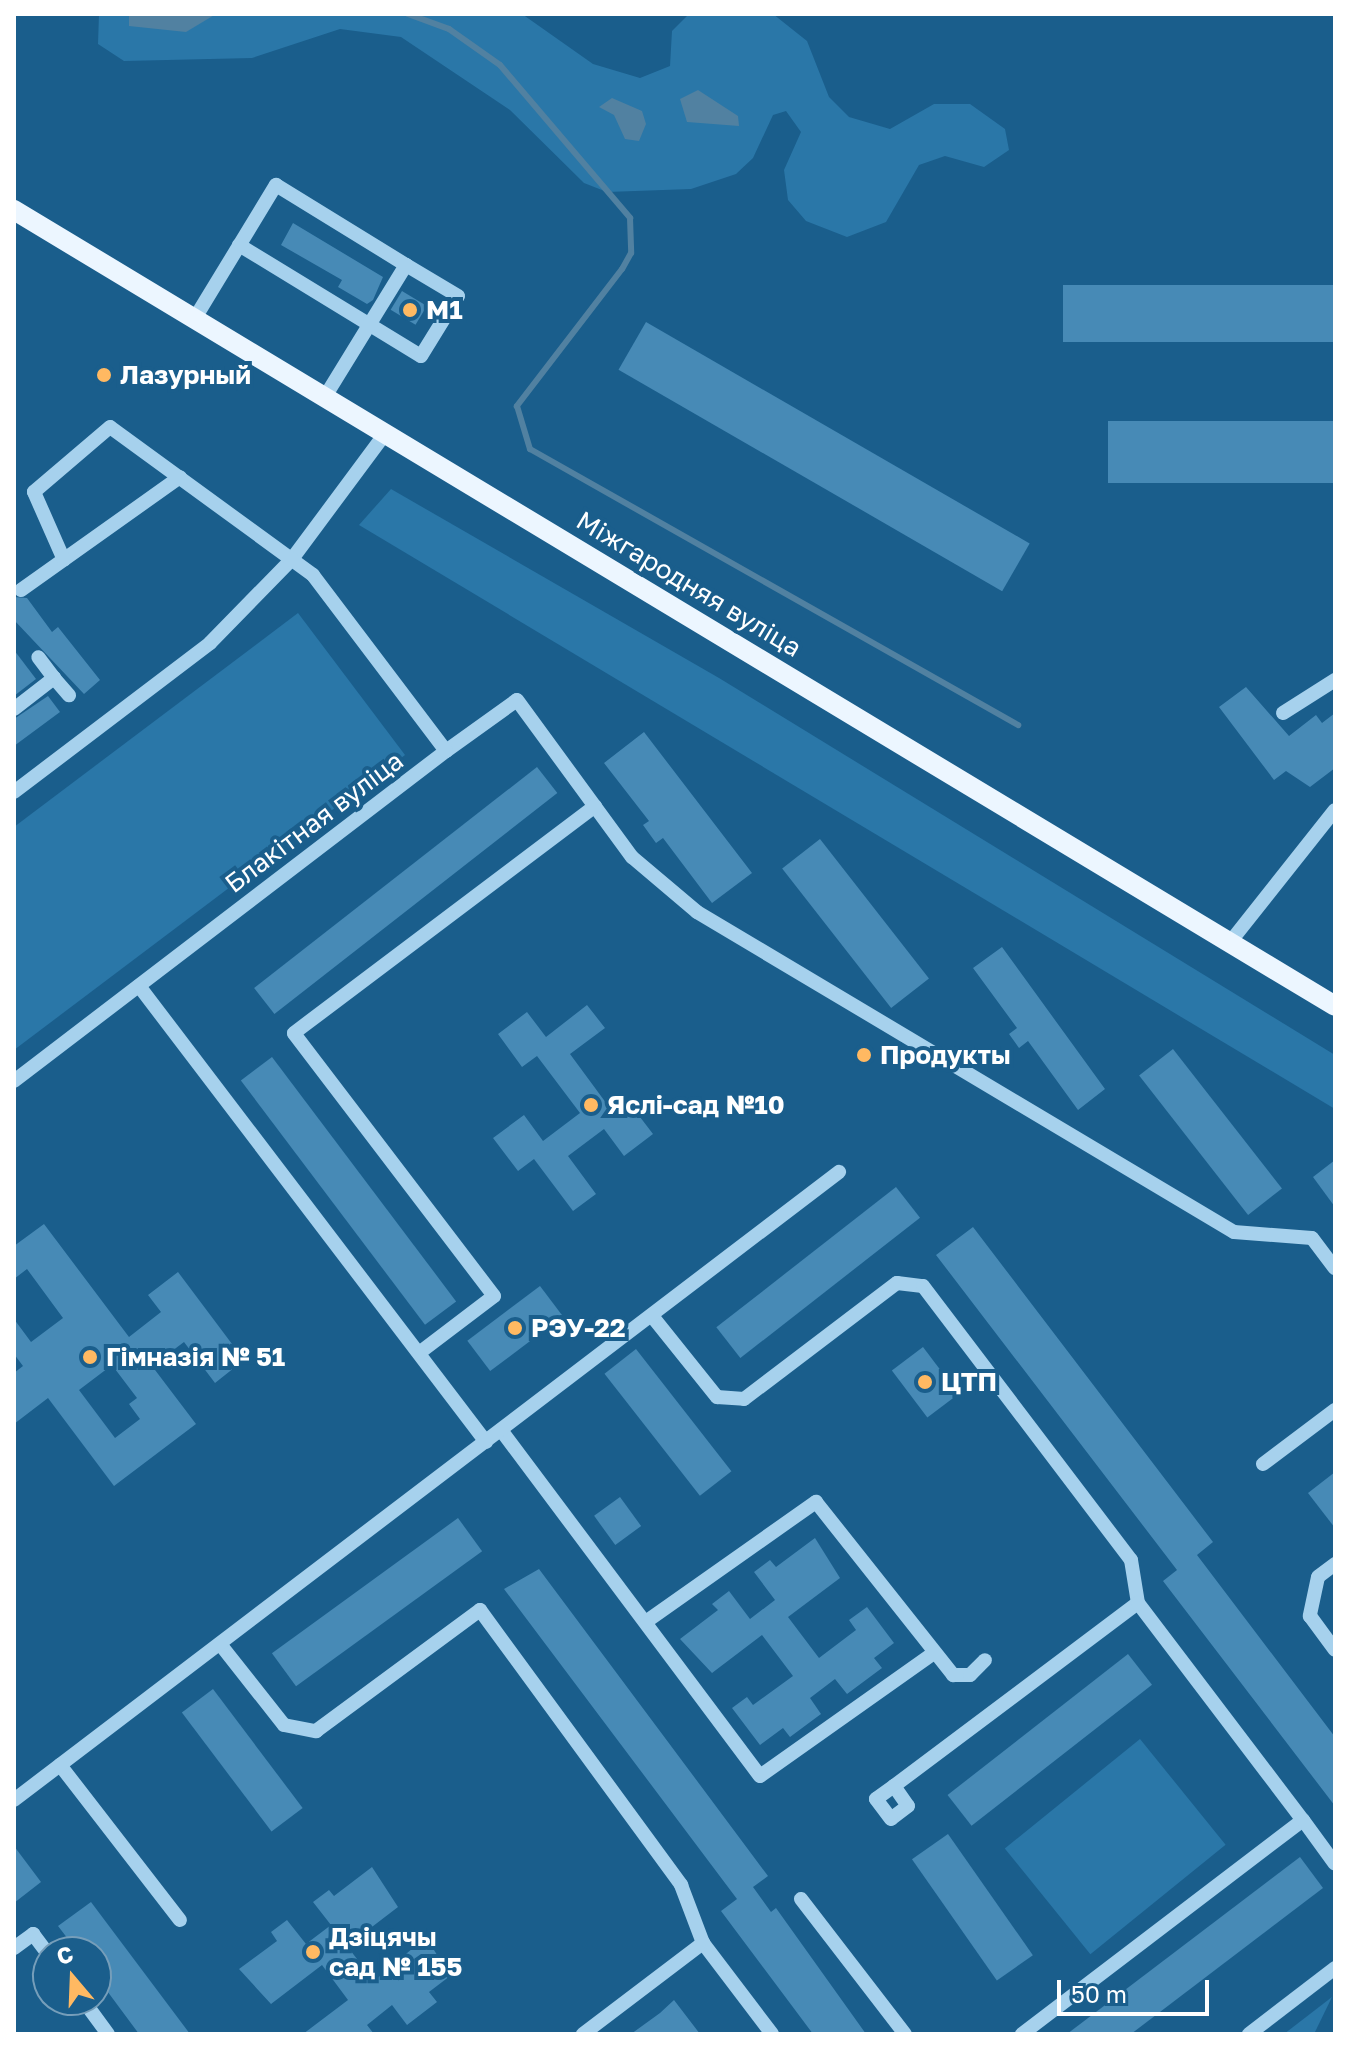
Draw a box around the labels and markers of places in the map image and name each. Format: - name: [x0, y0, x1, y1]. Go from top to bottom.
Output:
- place label: М1: [426, 294, 463, 326]
- marker: М1: [401, 301, 419, 319]
- place label: Лазурный: [120, 359, 251, 391]
- marker: Лазурный: [95, 366, 113, 384]
- place label: Продукты: [880, 1039, 1011, 1071]
- marker: Продукты: [855, 1046, 873, 1064]
- place label: Яслі-сад №10: [607, 1089, 785, 1121]
- marker: Яслі-сад №10: [582, 1096, 600, 1114]
- place label: РЭУ-22: [531, 1312, 626, 1344]
- marker: РЭУ-22: [506, 1319, 524, 1337]
- place label: Гімназія № 51: [106, 1341, 285, 1373]
- marker: Гімназія № 51: [81, 1348, 99, 1366]
- place label: ЦТП: [941, 1366, 997, 1398]
- marker: ЦТП: [916, 1373, 934, 1391]
- place label: Дзіцячы сад № 155: [329, 1921, 462, 1982]
- marker: Дзіцячы сад № 155: [304, 1943, 322, 1961]

